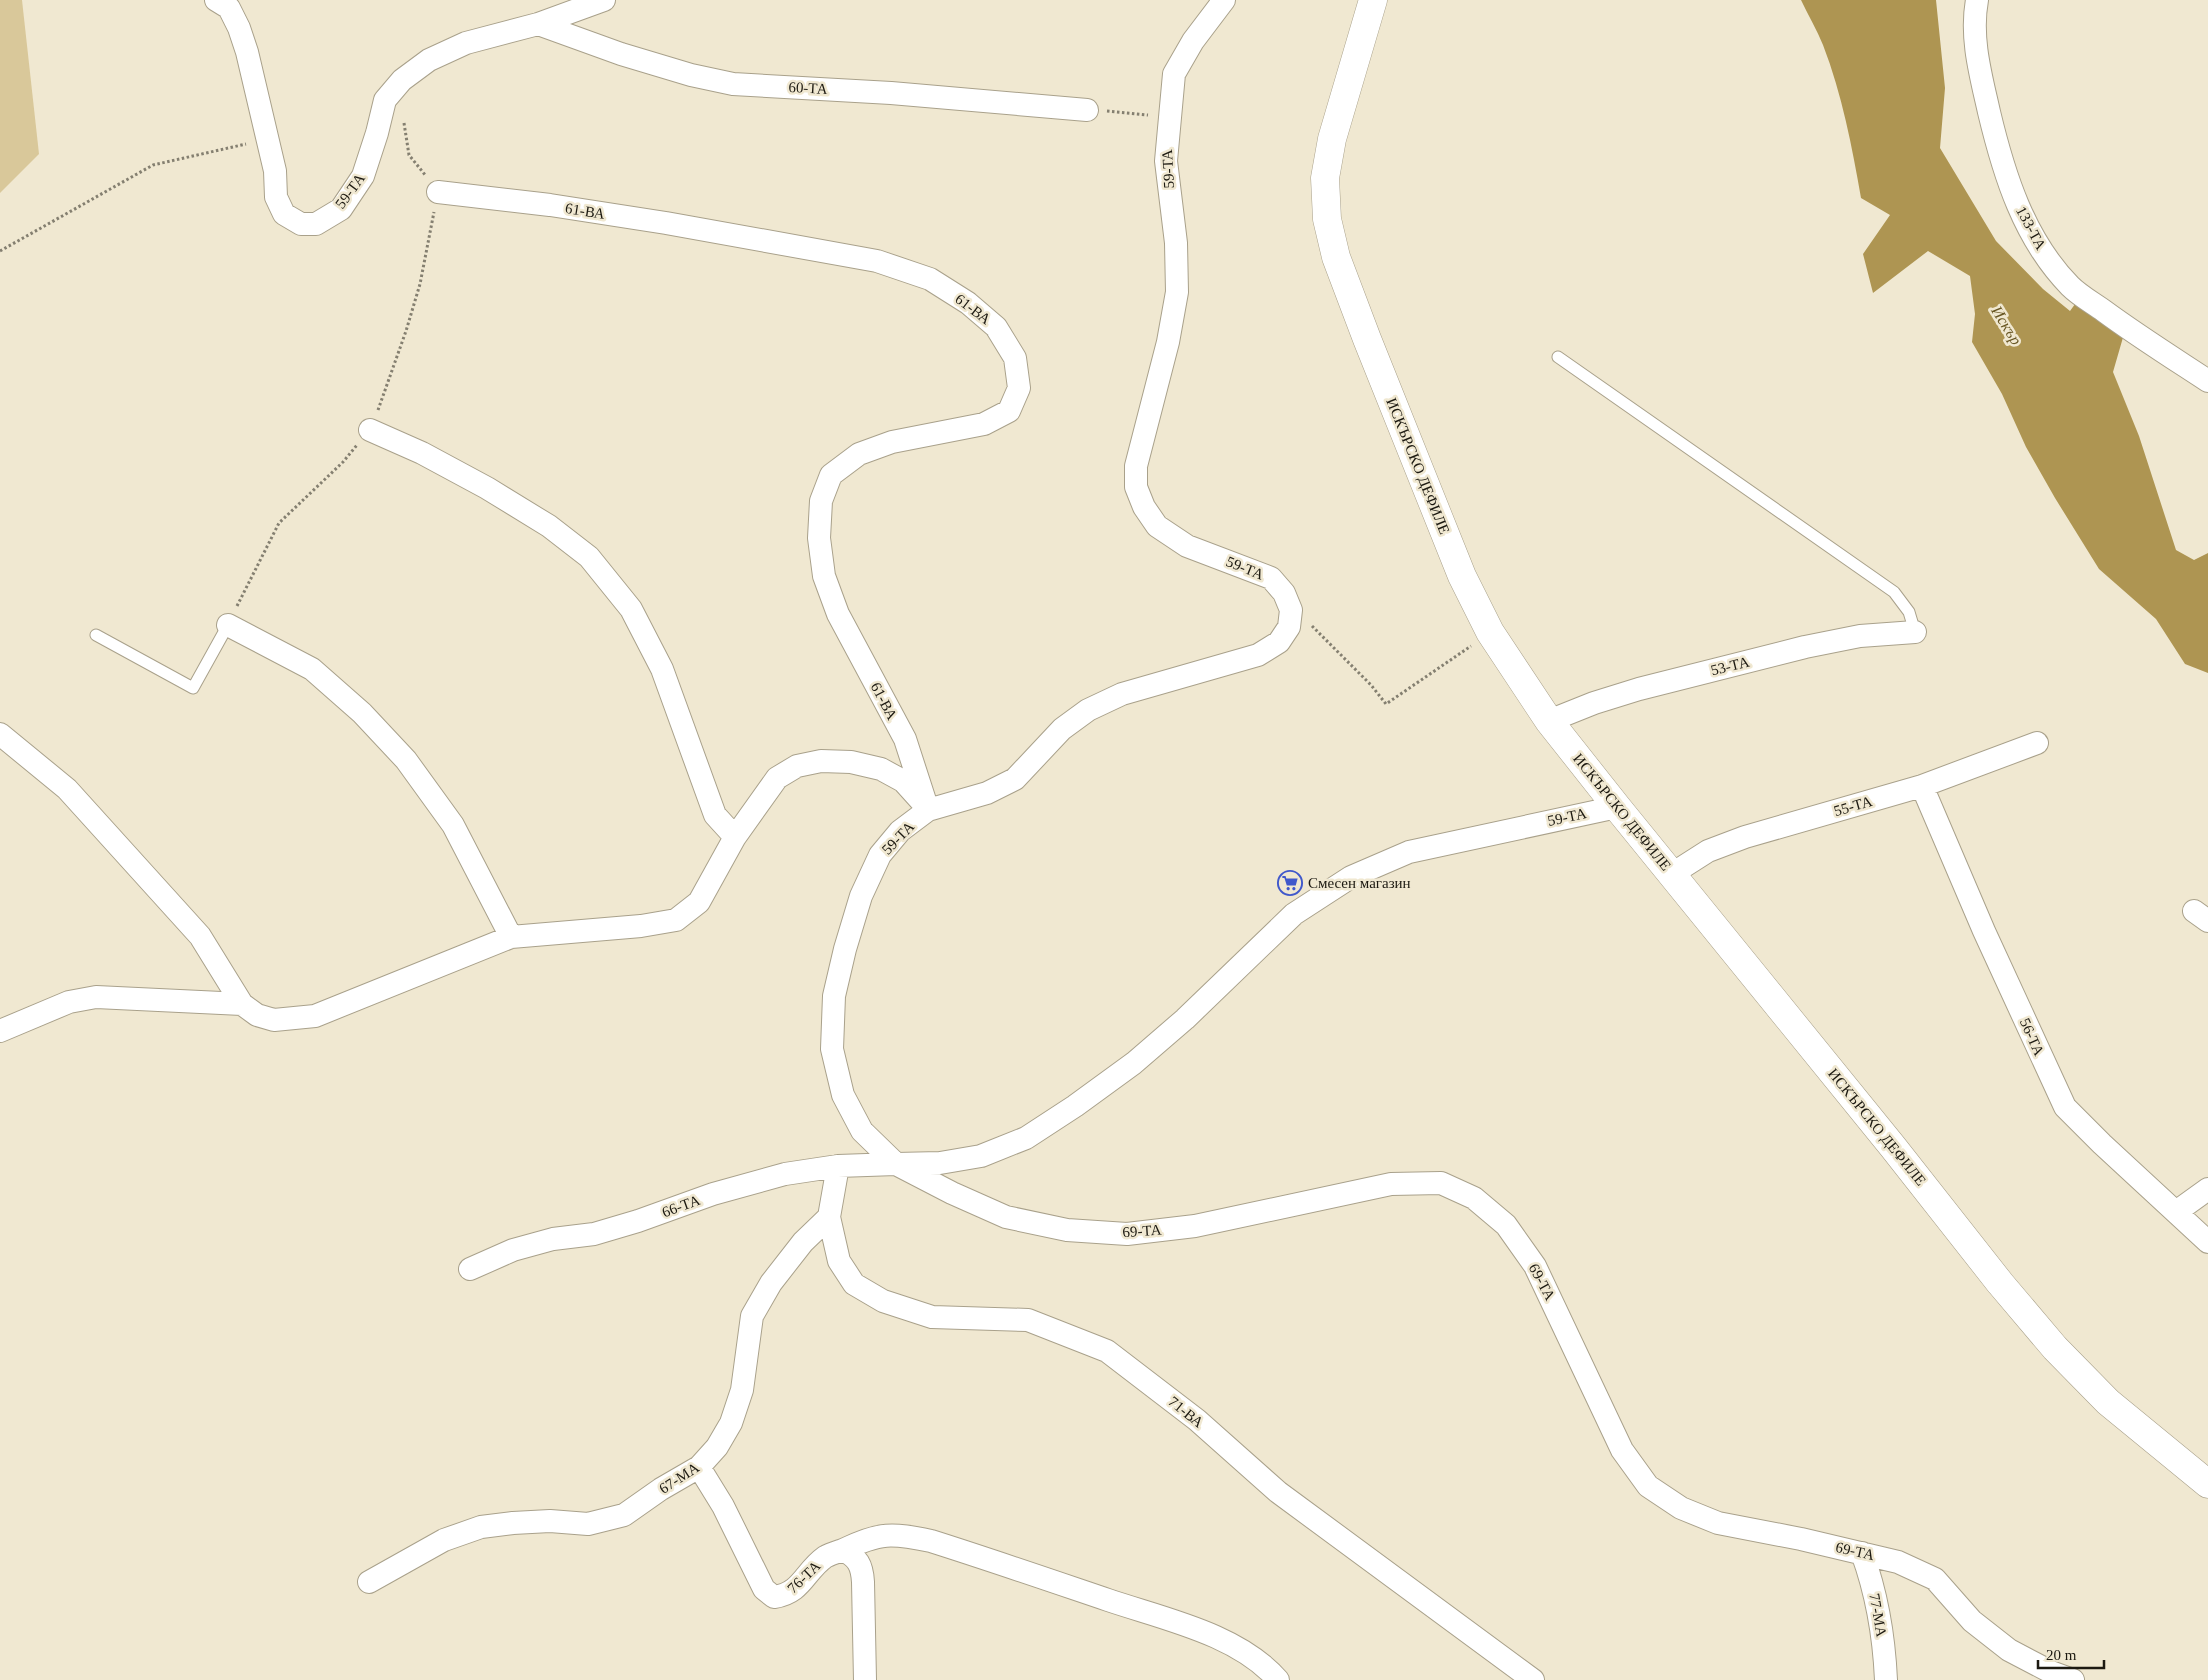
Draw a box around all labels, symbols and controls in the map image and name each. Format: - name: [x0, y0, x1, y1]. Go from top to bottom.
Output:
- street label: 60-ТА: [788, 79, 828, 97]
- street label: 59-ТА: [1159, 149, 1177, 189]
- street label: 59-ТА: [332, 170, 368, 212]
- street label: 61-ВА: [564, 200, 606, 222]
- street label: 133-ТА: [2013, 204, 2049, 253]
- street label: 61-ВА: [952, 291, 994, 327]
- water label: Искър: [1987, 302, 2025, 348]
- street label: ИСКЪРСКО ДЕФИЛЕ: [1383, 396, 1453, 536]
- street label: 59-ТА: [1224, 553, 1266, 583]
- street label: 53-ТА: [1709, 653, 1751, 679]
- street label: 61-ВА: [868, 680, 901, 723]
- street label: ИСКЪРСКО ДЕФИЛЕ: [1570, 750, 1674, 874]
- street label: 55-ТА: [1832, 793, 1874, 819]
- street label: 59-ТА: [1546, 805, 1588, 829]
- street label: 59-ТА: [879, 818, 917, 858]
- supermarket icon: Смесен магазин: [1277, 870, 1303, 896]
- place label: Смесен магазин: [1308, 875, 1411, 891]
- street label: 56-ТА: [2017, 1016, 2047, 1058]
- street label: ИСКЪРСКО ДЕФИЛЕ: [1825, 1065, 1929, 1189]
- street label: 66-ТА: [660, 1192, 702, 1220]
- street label: 69-ТА: [1122, 1222, 1162, 1240]
- street label: 69-ТА: [1526, 1261, 1558, 1303]
- street label: 71-ВА: [1165, 1393, 1207, 1431]
- street label: 67-МА: [656, 1459, 702, 1497]
- street label: 69-ТА: [1834, 1539, 1876, 1563]
- street label: 76-ТА: [784, 1558, 824, 1596]
- street label: 77-МА: [1866, 1592, 1890, 1638]
- scale bar: [2038, 1638, 2104, 1670]
- text: 20 m: [2046, 1647, 2077, 1663]

